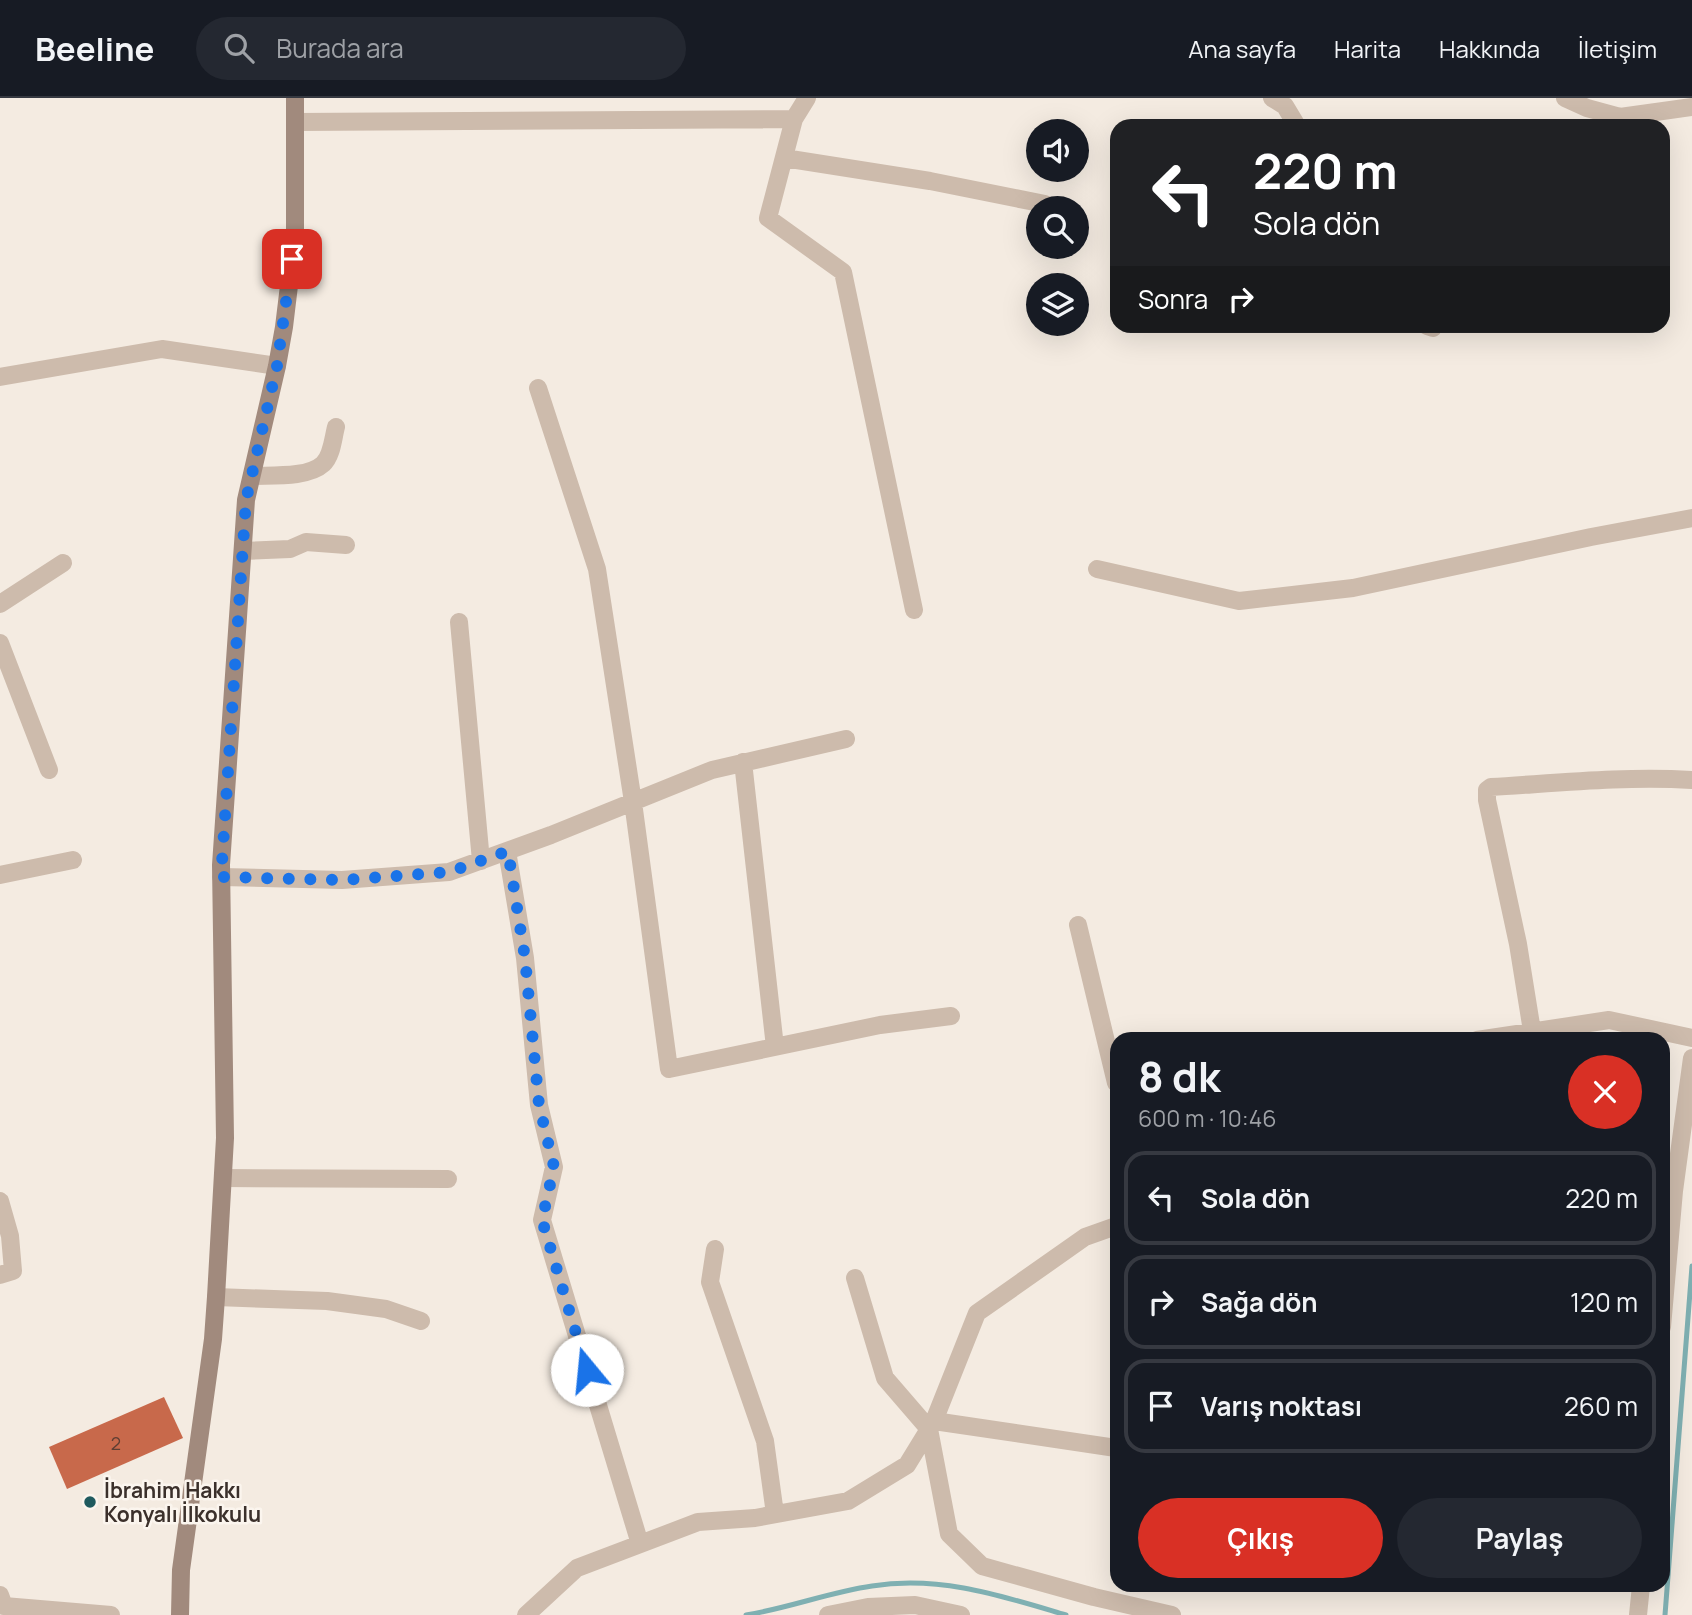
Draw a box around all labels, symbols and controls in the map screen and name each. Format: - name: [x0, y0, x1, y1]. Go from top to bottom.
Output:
- search box: [196, 17, 686, 80]
- text: Beeline: [35, 26, 154, 71]
- icon: search: [220, 29, 258, 67]
- text: Burada ara: [276, 30, 404, 66]
- text: Ana sayfa: [1188, 32, 1296, 65]
- text: Harita: [1334, 32, 1401, 65]
- text: Hakkında: [1439, 32, 1540, 65]
- text: İletişim: [1578, 32, 1657, 65]
- map controls: [1026, 119, 1089, 336]
- button: sound: [1026, 119, 1089, 182]
- text: 220 m: [1253, 137, 1397, 204]
- icon: left: [1138, 147, 1229, 238]
- button: search: [1026, 196, 1089, 259]
- text: Sola dön: [1253, 201, 1380, 245]
- pin: [262, 229, 322, 289]
- icon: arrive: [273, 240, 311, 278]
- button: layers: [1026, 273, 1089, 336]
- icon: right: [1222, 280, 1260, 318]
- text: Sonra: [1138, 281, 1208, 317]
- text: 8 dk: [1138, 1047, 1221, 1105]
- button: close: [1568, 1055, 1642, 1129]
- text: 600 m · 10:46: [1138, 1102, 1277, 1134]
- icon: left: [1142, 1179, 1180, 1217]
- text: Sola dön: [1201, 1180, 1310, 1216]
- text: 220 m: [1565, 1180, 1638, 1216]
- icon: right: [1142, 1283, 1180, 1321]
- text: Sağa dön: [1201, 1284, 1318, 1320]
- text: 120 m: [1570, 1284, 1638, 1320]
- position arrow: [550, 1333, 624, 1407]
- icon: arrive: [1142, 1387, 1180, 1425]
- text: Varış noktası: [1201, 1388, 1362, 1424]
- text: 260 m: [1564, 1388, 1638, 1424]
- house number: 2: [111, 1431, 121, 1455]
- place label: İbrahim Hakkı Konyalı İlkokulu: [104, 1476, 261, 1528]
- marker: İbrahim Hakkı Konyalı İlkokulu: [82, 1494, 98, 1510]
- button: Çıkış: [1138, 1498, 1383, 1578]
- button: Paylaş: [1397, 1498, 1642, 1578]

